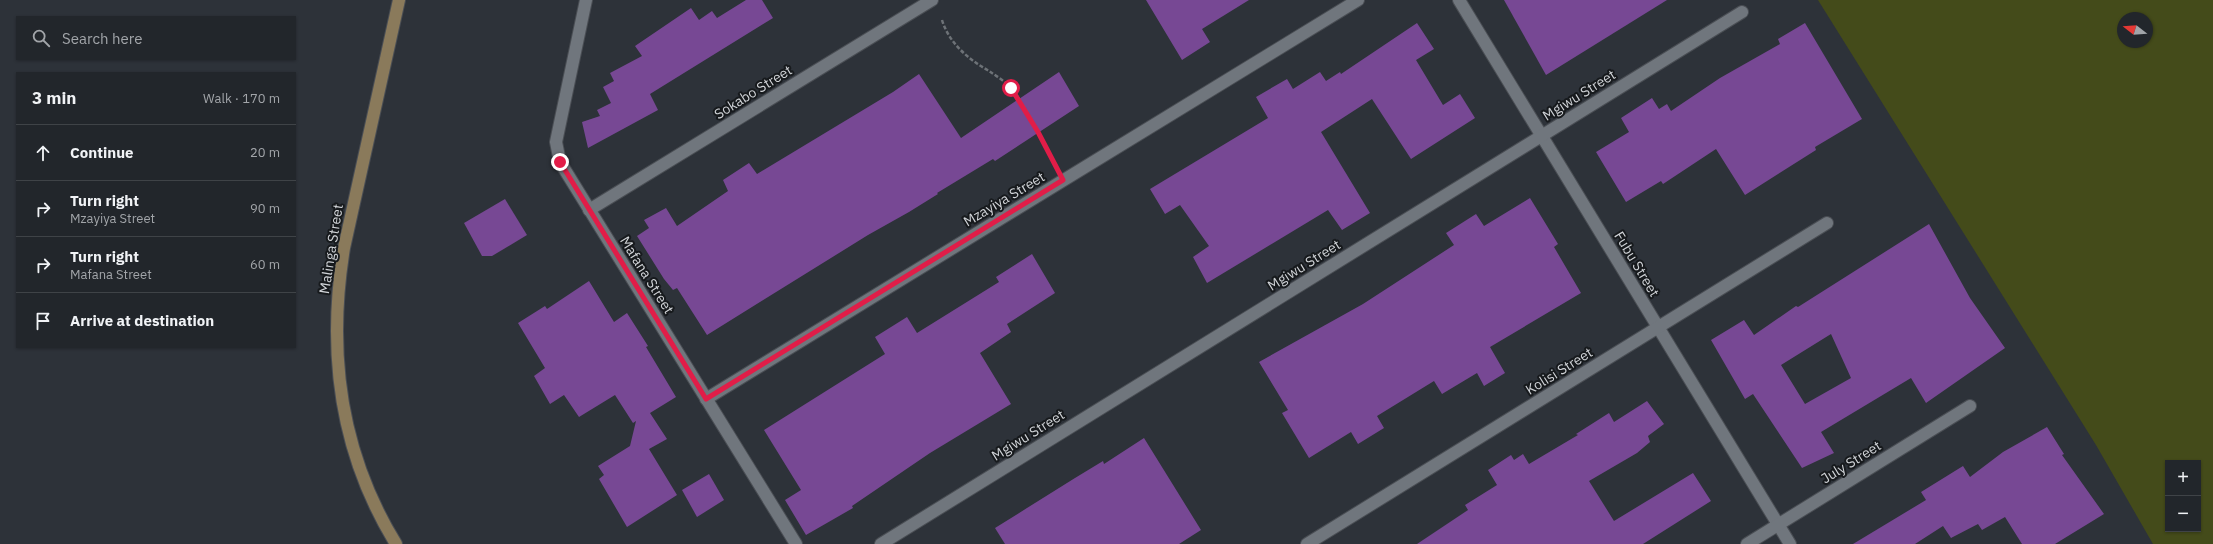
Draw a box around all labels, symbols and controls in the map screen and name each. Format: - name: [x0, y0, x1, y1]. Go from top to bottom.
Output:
- north arrow: [2117, 12, 2153, 48]
- search box: [16, 16, 296, 60]
- icon: search: [30, 27, 52, 49]
- text: Search here: [62, 29, 142, 48]
- street label: Sokabo Street: [711, 61, 795, 123]
- street label: Mgiwu Street: [1539, 65, 1619, 125]
- route start: [1002, 79, 1020, 97]
- text: 3 min: [32, 87, 76, 109]
- text: Walk · 170 m: [203, 90, 280, 107]
- icon: ahead: [32, 142, 54, 164]
- text: Continue: [70, 143, 134, 162]
- text: 20 m: [250, 144, 280, 161]
- route end: [551, 153, 569, 171]
- street label: Mzayiya Street: [960, 168, 1048, 230]
- text: Turn right: [70, 191, 139, 210]
- icon: right: [32, 198, 54, 220]
- text: 90 m: [250, 200, 280, 217]
- street label: Malinga Street: [315, 203, 347, 295]
- text: Mzayiya Street: [70, 210, 155, 227]
- street label: Fubu Street: [1610, 228, 1664, 300]
- street label: Mafana Street: [616, 233, 678, 317]
- street label: Mgiwu Street: [1264, 235, 1344, 295]
- text: Turn right: [70, 247, 139, 266]
- icon: right: [32, 254, 54, 276]
- text: 60 m: [250, 256, 280, 273]
- text: Mafana Street: [70, 266, 152, 283]
- icon: arrive: [32, 310, 54, 332]
- text: Arrive at destination: [70, 311, 214, 330]
- street label: Kolisi Street: [1522, 343, 1596, 399]
- street label: Mgiwu Street: [988, 405, 1068, 465]
- street label: July Street: [1818, 436, 1884, 488]
- map controls: [2165, 460, 2201, 532]
- button: +: [2165, 460, 2201, 496]
- button: −: [2165, 496, 2201, 532]

